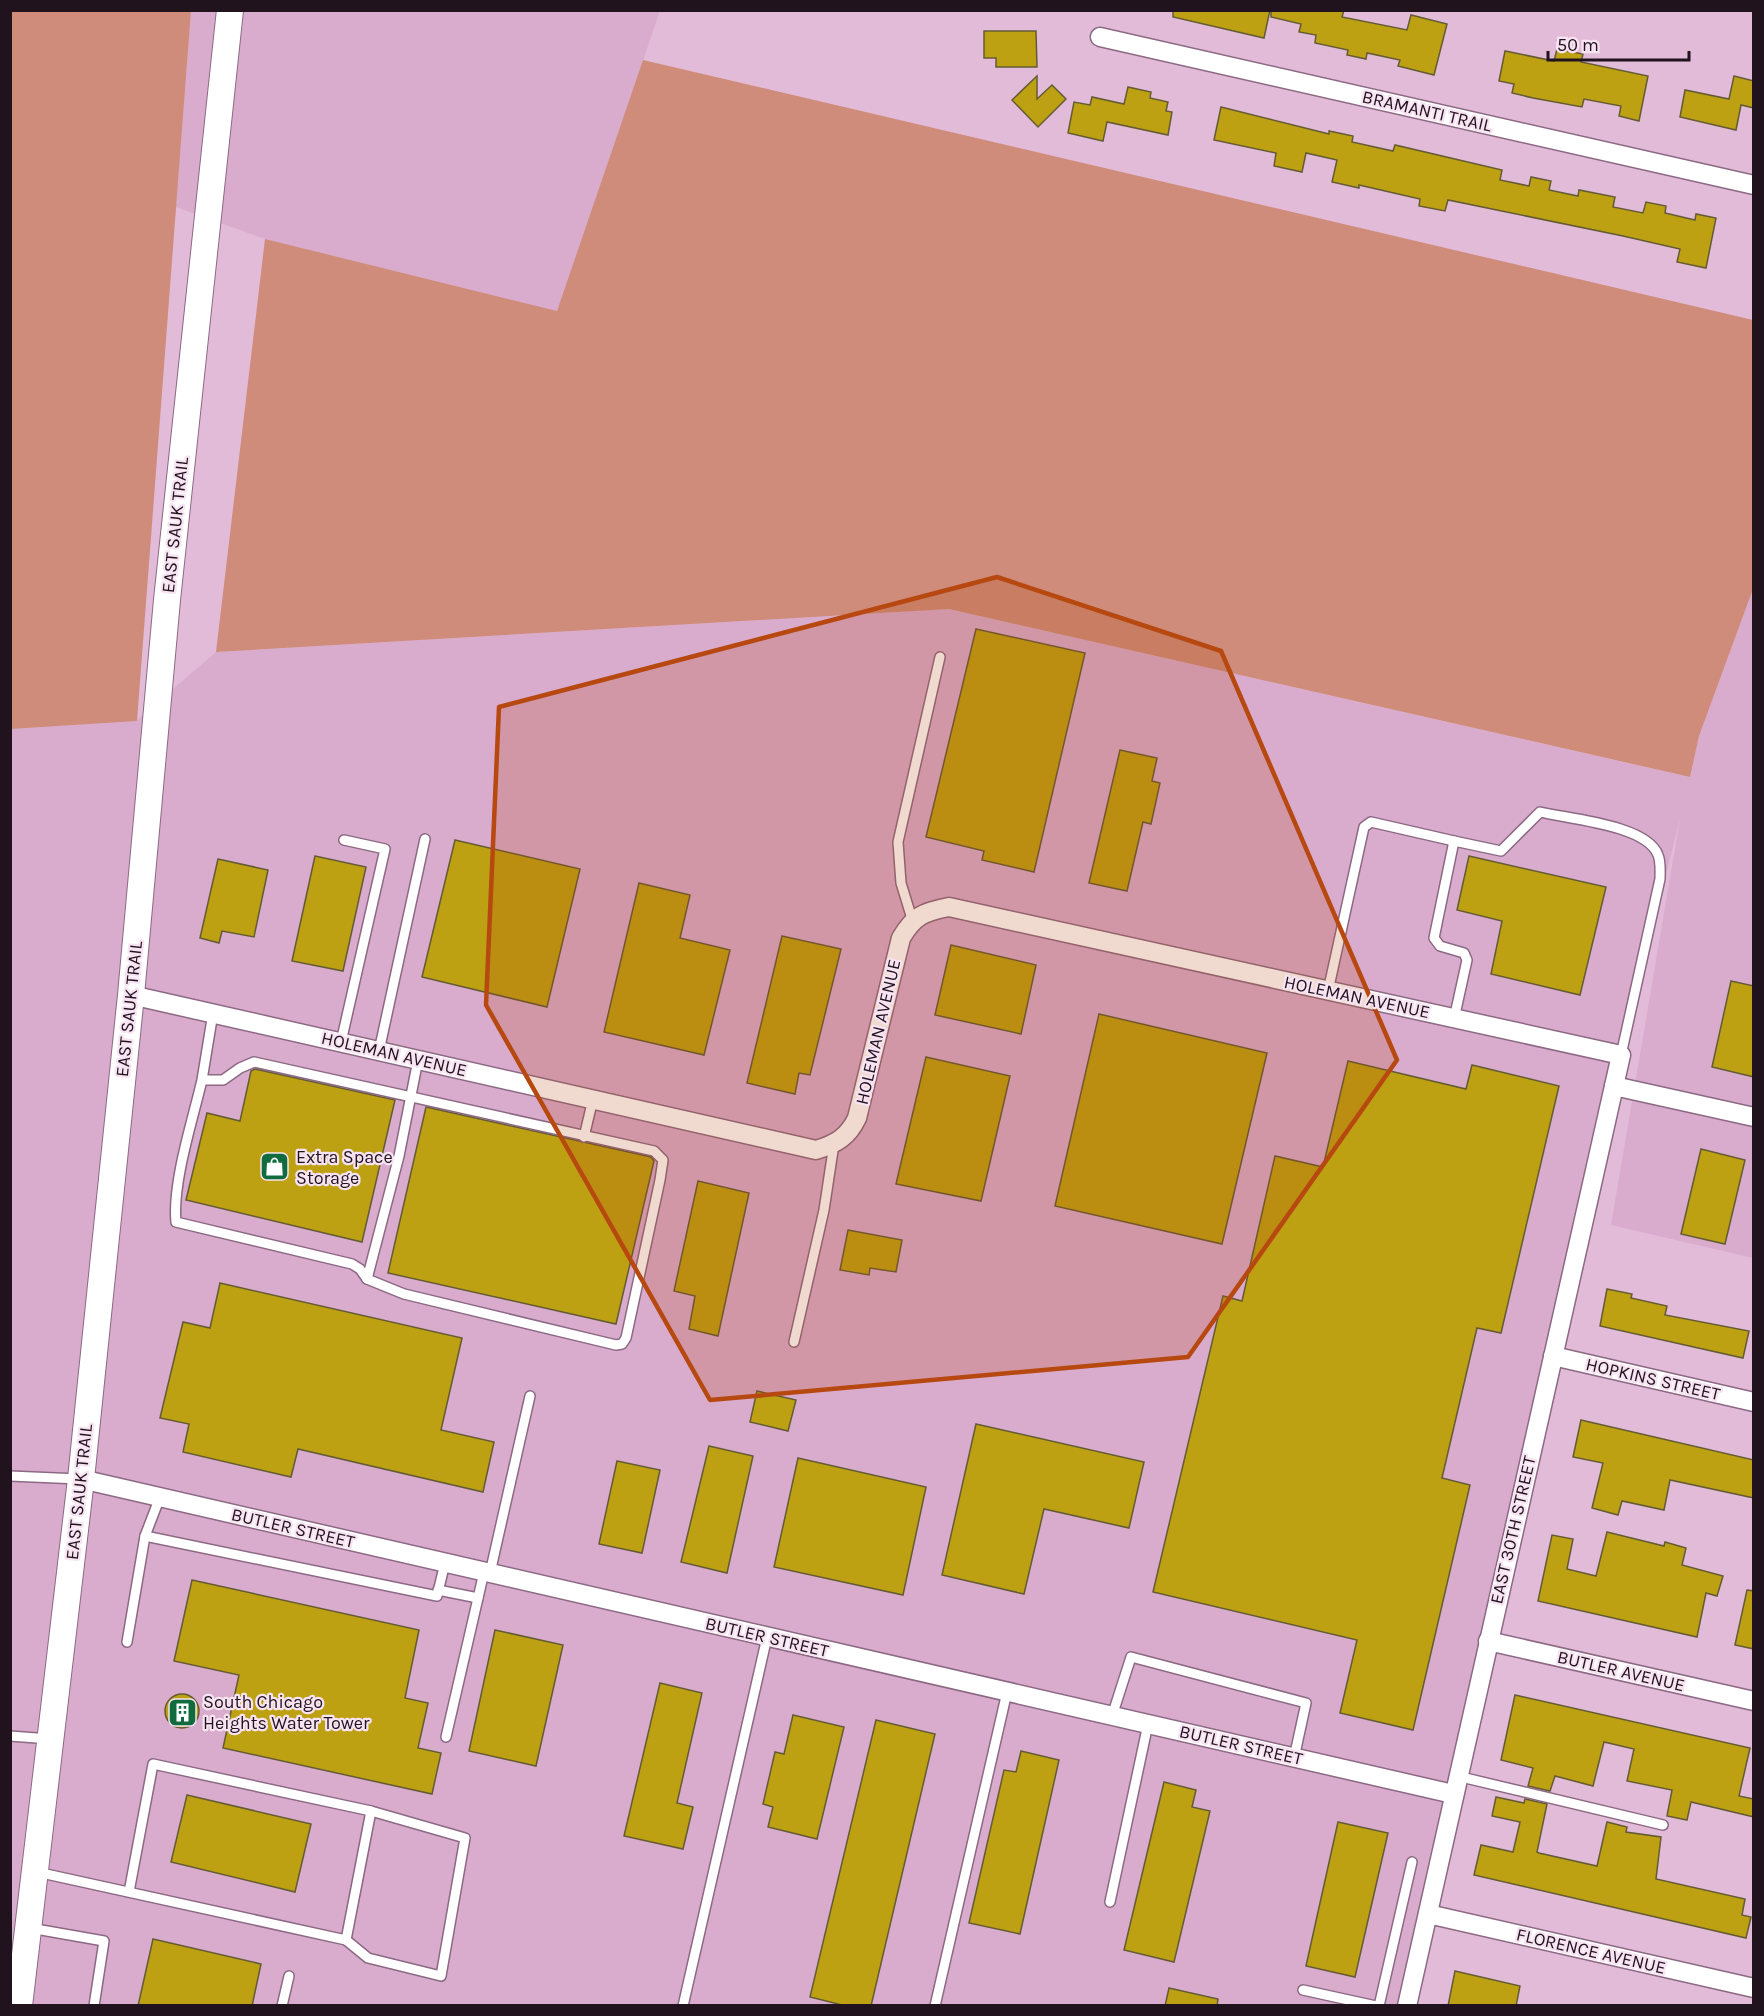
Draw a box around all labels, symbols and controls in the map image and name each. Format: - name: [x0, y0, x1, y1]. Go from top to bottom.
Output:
- scale bar: [1548, 24, 1689, 62]
- text: 50 m: [1557, 34, 1599, 56]
- street label: BRAMANTI TRAIL: [1360, 85, 1495, 137]
- street label: EAST SAUK TRAIL: [157, 455, 193, 594]
- street label: EAST SAUK TRAIL: [111, 939, 147, 1078]
- street label: HOLEMAN AVENUE: [851, 957, 905, 1107]
- street label: HOLEMAN AVENUE: [1282, 971, 1432, 1023]
- street label: HOLEMAN AVENUE: [319, 1027, 469, 1081]
- place label: Extra Space Storage: [296, 1146, 393, 1189]
- shop icon: Extra Space Storage: [259, 1151, 291, 1183]
- street label: HOPKINS STREET: [1584, 1353, 1722, 1405]
- street label: EAST SAUK TRAIL: [61, 1422, 97, 1561]
- street label: EAST 30TH STREET: [1485, 1454, 1541, 1606]
- street label: BUTLER STREET: [229, 1503, 357, 1553]
- street label: BUTLER STREET: [703, 1612, 831, 1662]
- street label: BUTLER AVENUE: [1555, 1646, 1687, 1696]
- place label: South Chicago Heights Water Tower: [203, 1691, 370, 1734]
- building icon: South Chicago Heights Water Tower: [166, 1696, 198, 1728]
- street label: BUTLER STREET: [1177, 1720, 1305, 1770]
- street label: FLORENCE AVENUE: [1514, 1923, 1668, 1979]

